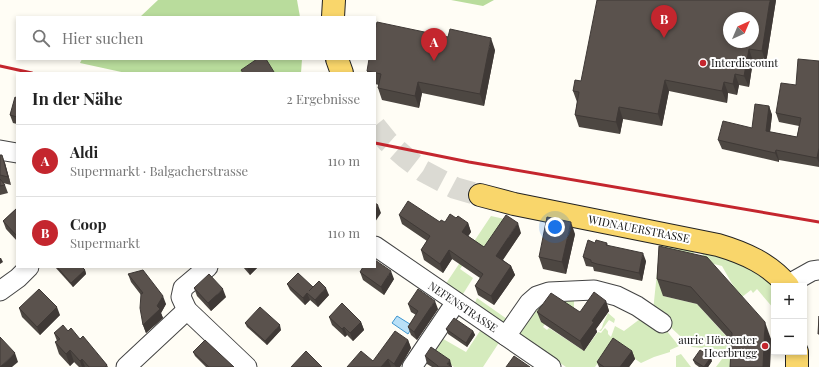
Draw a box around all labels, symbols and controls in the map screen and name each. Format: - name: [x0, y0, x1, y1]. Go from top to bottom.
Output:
- pin: B: [651, 5, 677, 38]
- north arrow: [723, 12, 759, 48]
- search box: [16, 16, 376, 60]
- icon: search: [30, 27, 52, 49]
- text: Hier suchen: [62, 28, 144, 48]
- pin: A: [421, 28, 447, 61]
- place label: Interdiscount: [711, 55, 778, 70]
- marker: Interdiscount: [698, 58, 708, 68]
- text: In der Nähe: [32, 87, 123, 109]
- text: 2 Ergebnisse: [286, 90, 360, 107]
- text: Aldi: [70, 142, 98, 162]
- text: A: [41, 152, 49, 169]
- text: 110 m: [328, 152, 360, 169]
- text: Supermarkt · Balgacherstrasse: [70, 162, 248, 179]
- street label: WIDNAUERSTRASSE: [586, 211, 691, 246]
- text: Coop: [70, 214, 107, 234]
- your location: [545, 217, 565, 237]
- text: B: [41, 224, 49, 241]
- text: 110 m: [328, 224, 360, 241]
- text: Supermarkt: [70, 234, 140, 251]
- street label: NEFENSTRASSE: [426, 278, 501, 336]
- map controls: [771, 283, 807, 355]
- button: +: [771, 283, 807, 319]
- button: −: [771, 319, 807, 355]
- place label: auric Hörcenter Heerbrugg: [678, 332, 757, 360]
- marker: auric Hörcenter Heerbrugg: [760, 341, 770, 351]

